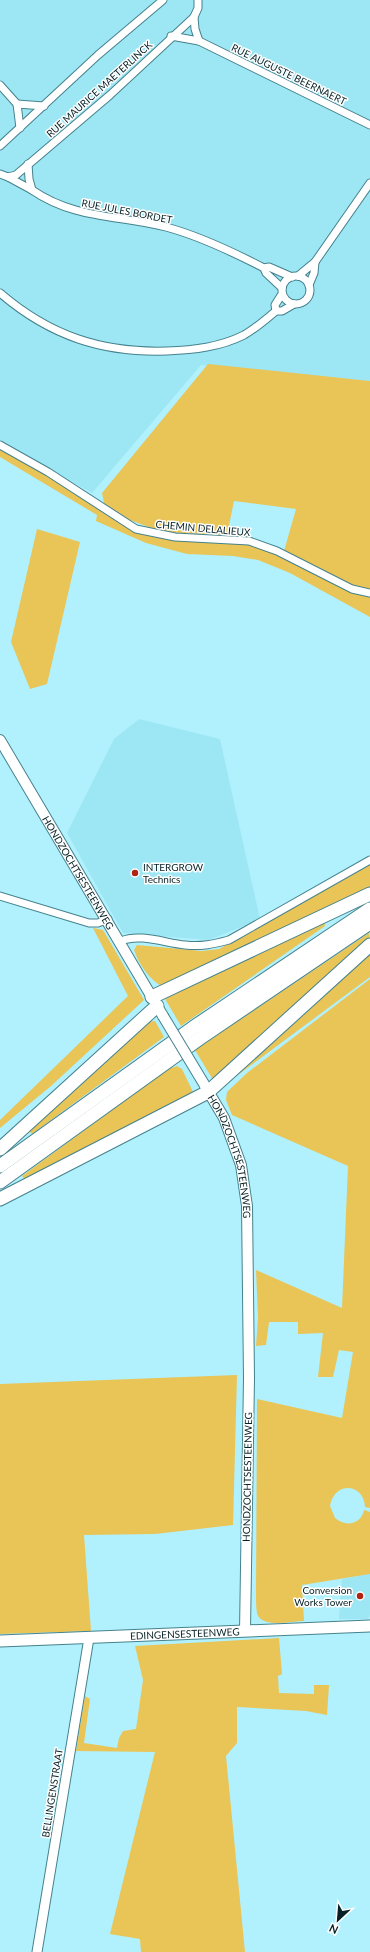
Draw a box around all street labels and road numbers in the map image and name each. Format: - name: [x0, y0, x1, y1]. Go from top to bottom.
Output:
- street label: RUE MAURICE MAETERLINCK: [44, 38, 155, 140]
- street label: RUE AUGUSTE BEERNAERT: [230, 41, 348, 107]
- street label: RUE JULES BORDET: [81, 196, 173, 226]
- street label: CHEMIN DELALIEUX: [155, 518, 251, 538]
- street label: HONDZOCHTSESTEENWEG: [40, 814, 117, 932]
- street label: HONDZOCHTSESTEENWEG: [205, 1092, 253, 1218]
- street label: HONDZOCHTSESTEENWEG: [240, 1412, 254, 1542]
- street label: EDINGENSESTEENWEG: [130, 1625, 240, 1642]
- street label: BELLINGENSTRAAT: [39, 1748, 65, 1838]

